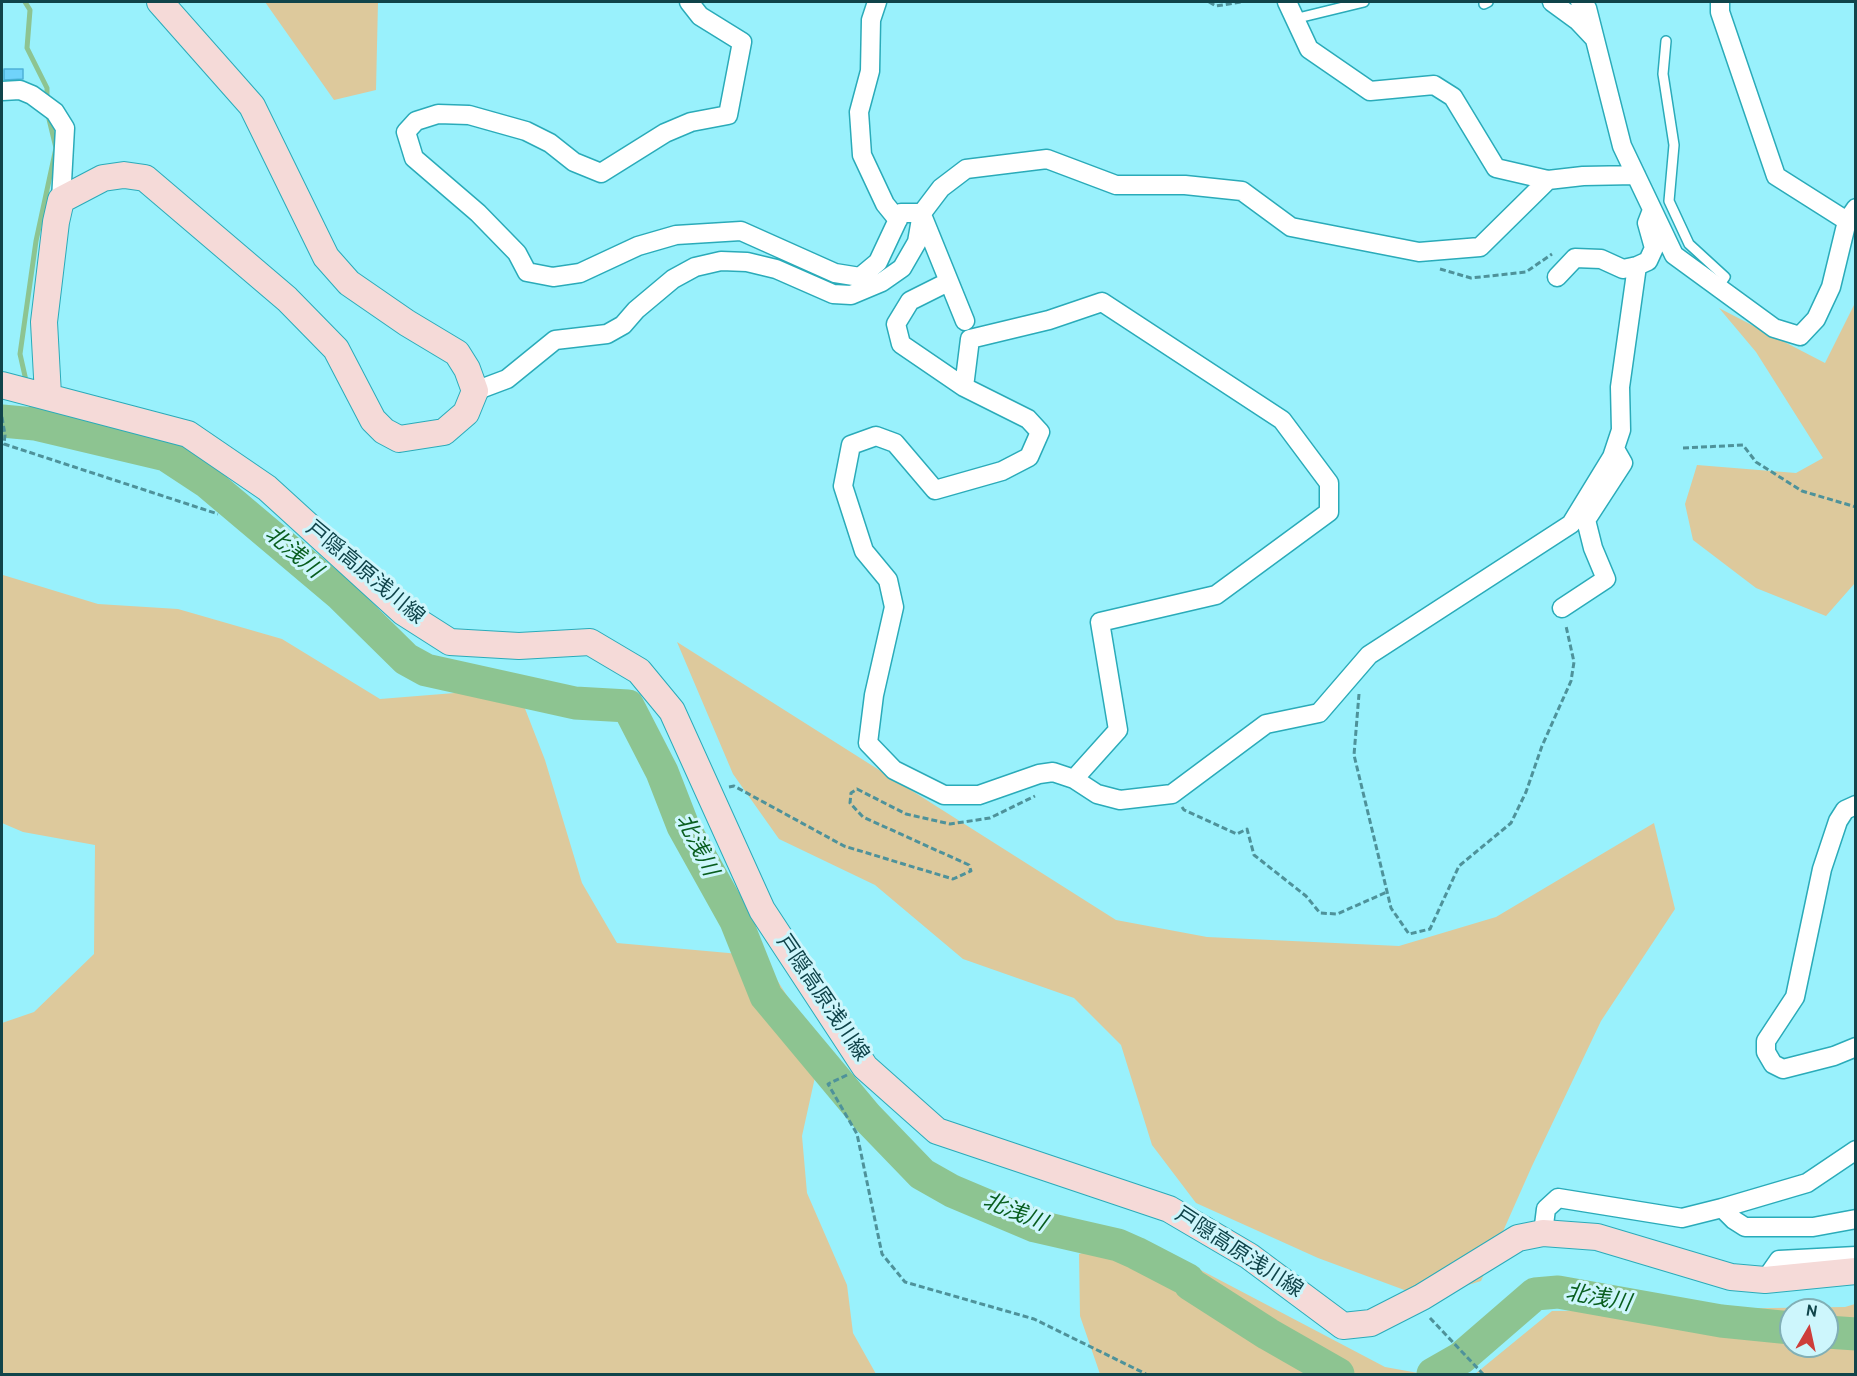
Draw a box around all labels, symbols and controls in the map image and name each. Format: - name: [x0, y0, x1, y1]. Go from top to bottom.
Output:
- street label: 戸隠高原浅川線: [300, 517, 428, 631]
- water label: 北浅川: [258, 523, 326, 585]
- water label: 北浅川: [668, 811, 722, 881]
- street label: 戸隠高原浅川線: [769, 931, 873, 1067]
- water label: 北浅川: [978, 1189, 1050, 1239]
- street label: 戸隠高原浅川線: [1169, 1203, 1307, 1305]
- water label: 北浅川: [1563, 1281, 1633, 1319]
- north arrow: [1779, 1298, 1839, 1358]
- text: N: [1804, 1301, 1819, 1323]

